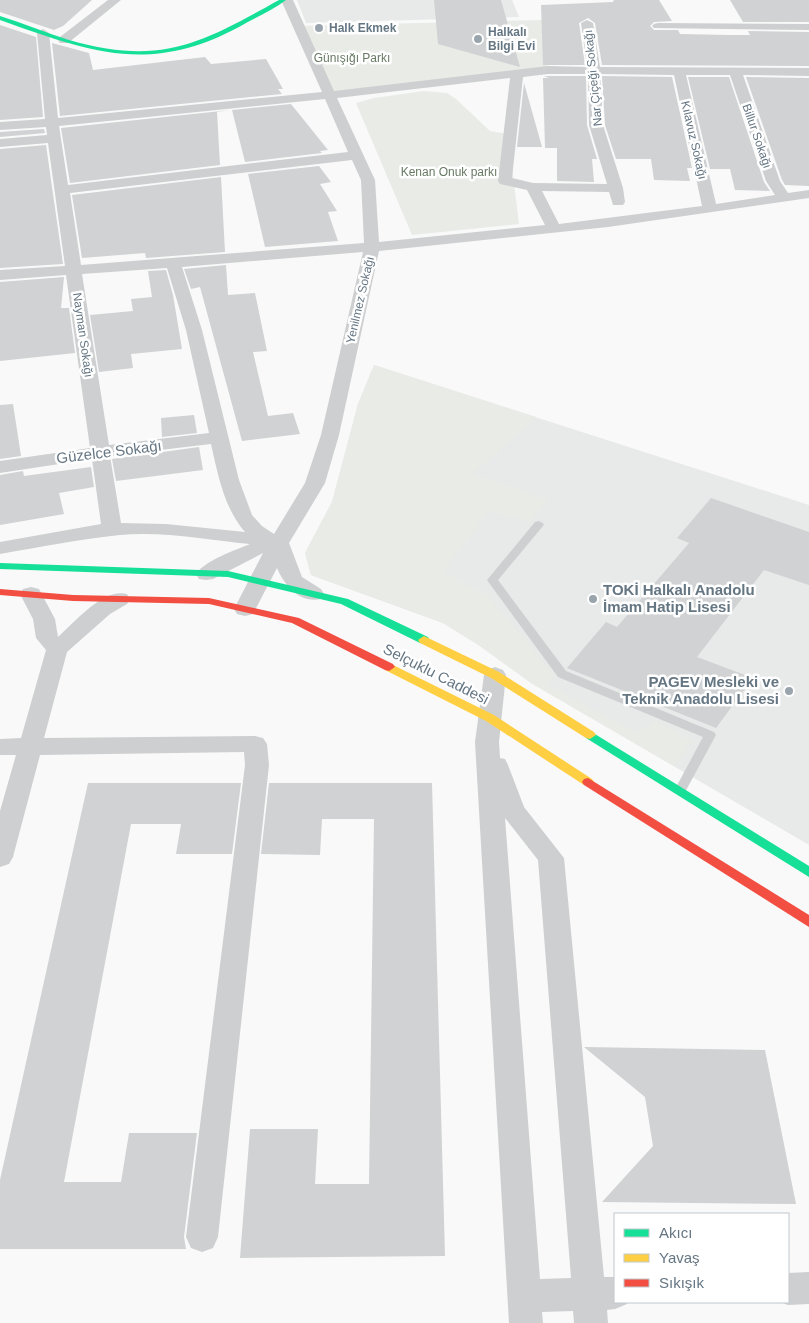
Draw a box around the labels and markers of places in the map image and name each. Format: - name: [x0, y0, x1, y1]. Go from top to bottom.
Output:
- place label: Halk Ekmek: [329, 21, 397, 35]
- marker: Halk Ekmek: [313, 22, 325, 34]
- place label: Halkalı Bilgi Evi: [488, 25, 535, 53]
- marker: Halkalı Bilgi Evi: [472, 33, 484, 45]
- place label: TOKİ Halkalı Anadolu İmam Hatip Lisesi: [603, 581, 755, 615]
- marker: TOKİ Halkalı Anadolu İmam Hatip Lisesi: [587, 593, 599, 605]
- place label: PAGEV Mesleki ve Teknik Anadolu Lisesi: [622, 673, 779, 707]
- marker: PAGEV Mesleki ve Teknik Anadolu Lisesi: [783, 685, 795, 697]

